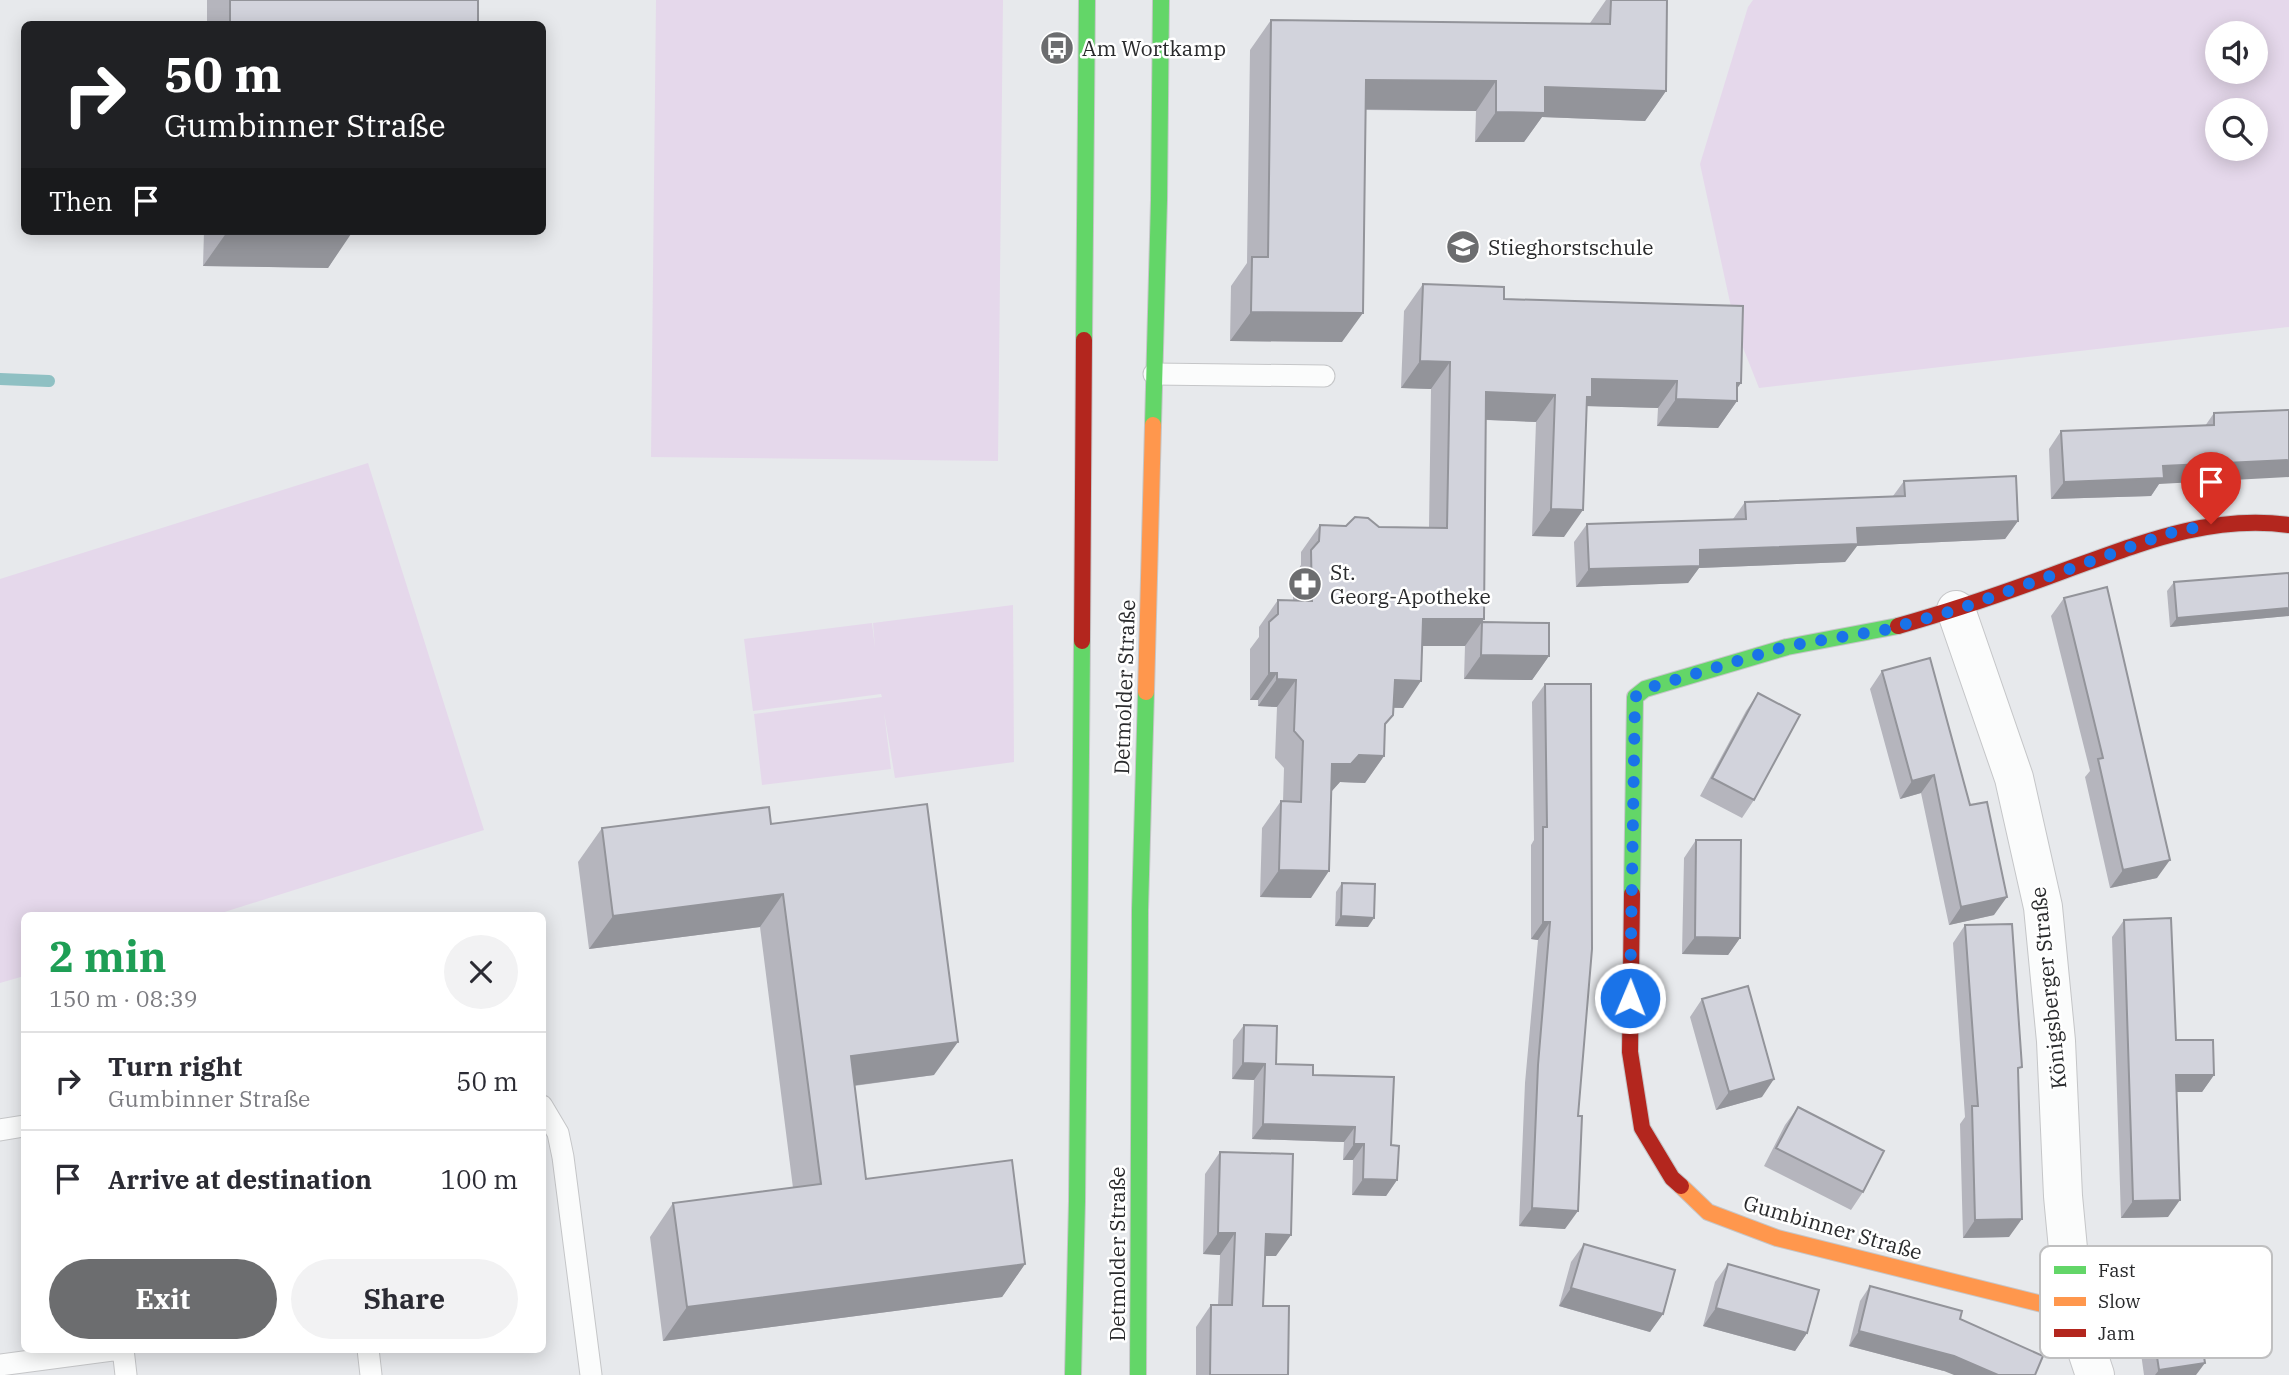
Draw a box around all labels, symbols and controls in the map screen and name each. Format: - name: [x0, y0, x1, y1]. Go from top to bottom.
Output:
- map controls: [2205, 21, 2268, 161]
- button: sound: [2205, 21, 2268, 84]
- bus stop icon: Am Wortkamp: [1038, 29, 1076, 67]
- place label: Am Wortkamp: [1082, 34, 1226, 62]
- text: 50 m: [164, 42, 282, 105]
- icon: right: [49, 49, 140, 140]
- button: search: [2205, 98, 2268, 161]
- text: Gumbinner Straße: [164, 104, 446, 146]
- icon: arrive: [127, 182, 165, 220]
- text: Then: [49, 184, 113, 218]
- school or university icon: Stieghorstschule: [1444, 228, 1482, 266]
- place label: Stieghorstschule: [1488, 233, 1654, 261]
- pin: [2181, 452, 2241, 524]
- icon: arrive: [2192, 463, 2230, 501]
- place label: St. Georg-Apotheke: [1330, 558, 1491, 610]
- pharmacy icon: St. Georg-Apotheke: [1286, 565, 1324, 603]
- street label: Detmolder Straße: [1107, 599, 1141, 775]
- street label: Königsberger Straße: [2023, 885, 2073, 1091]
- text: 2 min: [49, 929, 167, 984]
- button: close: [444, 935, 518, 1009]
- position arrow: [1593, 961, 1667, 1035]
- text: 150 m · 08:39: [49, 983, 198, 1013]
- text: Turn right: [108, 1049, 242, 1083]
- icon: right: [49, 1062, 87, 1100]
- text: 50 m: [456, 1064, 518, 1098]
- text: Gumbinner Straße: [108, 1083, 310, 1113]
- icon: arrive: [49, 1160, 87, 1198]
- text: Arrive at destination: [108, 1162, 372, 1196]
- text: 100 m: [440, 1162, 518, 1196]
- street label: Detmolder Straße: [1103, 1166, 1131, 1342]
- street label: Gumbinner Straße: [1740, 1188, 1926, 1266]
- legend: [2040, 1246, 2272, 1358]
- text: Fast: [2098, 1258, 2136, 1282]
- button: Exit: [49, 1259, 277, 1339]
- button: Share: [291, 1259, 518, 1339]
- text: Slow: [2098, 1289, 2140, 1313]
- text: Jam: [2098, 1321, 2135, 1345]

